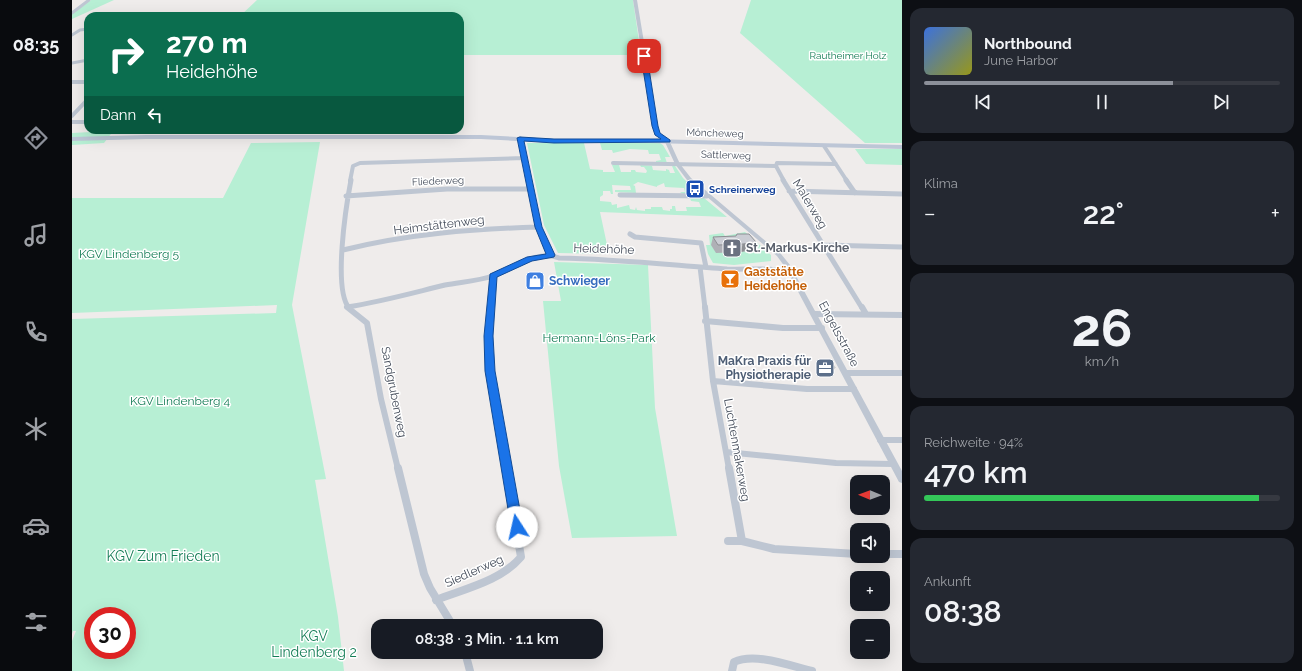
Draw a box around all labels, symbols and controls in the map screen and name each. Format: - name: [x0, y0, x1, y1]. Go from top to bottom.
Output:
- text: 270 m: [166, 27, 247, 60]
- icon: right: [100, 28, 152, 80]
- text: 08:35: [13, 34, 59, 55]
- text: Northbound: [984, 35, 1072, 53]
- pin: [627, 39, 661, 73]
- icon: arrive: [633, 45, 655, 67]
- park label: Rautheimer Holz: [810, 50, 886, 61]
- text: June Harbor: [984, 53, 1058, 68]
- text: Heidehöhe: [166, 61, 258, 82]
- icon: previous: [972, 91, 994, 113]
- icon: pause: [1091, 91, 1113, 113]
- icon: next: [1210, 91, 1232, 113]
- icon: left: [144, 104, 166, 126]
- text: Dann: [100, 106, 136, 124]
- icon: directions: [22, 124, 50, 152]
- street label: Möncheweg: [686, 126, 744, 140]
- street label: Sattlerweg: [701, 149, 751, 161]
- street label: Fliederweg: [412, 175, 464, 187]
- text: Klima: [924, 176, 958, 191]
- street label: Malerweg: [790, 177, 830, 231]
- bus stop icon: Schreinerweg: [684, 178, 706, 200]
- place label: Schreinerweg: [709, 184, 776, 195]
- text: 22°: [1083, 196, 1124, 231]
- text: −: [924, 200, 936, 226]
- text: +: [1271, 200, 1280, 226]
- street label: Heimstättenweg: [393, 212, 485, 238]
- icon: music: [22, 221, 50, 249]
- church icon: St.-Markus-Kirche: [721, 237, 743, 259]
- street label: Heidehöhe: [573, 241, 635, 257]
- place label: St.-Markus-Kirche: [746, 241, 849, 255]
- park label: KGV Lindenberg 5: [79, 247, 179, 261]
- place label: Gaststätte Heidehöhe: [744, 265, 807, 293]
- bar icon: Gaststätte Heidehöhe: [719, 268, 741, 290]
- shop icon: Schwieger: [524, 270, 546, 292]
- place label: Schwieger: [549, 274, 610, 288]
- text: 26: [1072, 297, 1132, 358]
- street label: Engelsstraße: [816, 299, 862, 369]
- icon: phone: [22, 318, 50, 346]
- park label: Hermann-Löns-Park: [542, 331, 656, 345]
- street label: Sandgrubenweg: [378, 345, 410, 439]
- place label: MaKra Praxis für Physiotherapie: [718, 354, 811, 382]
- text: km/h: [1085, 354, 1119, 369]
- office icon: MaKra Praxis für Physiotherapie: [814, 357, 836, 379]
- park label: KGV Lindenberg 4: [130, 394, 230, 408]
- street label: Luchtenmakerweg: [721, 397, 753, 503]
- icon: climate: [22, 415, 50, 443]
- text: Reichweite · 94%: [924, 435, 1023, 450]
- text: 470 km: [924, 455, 1027, 490]
- north arrow: [850, 475, 890, 515]
- map controls: [850, 475, 890, 659]
- position arrow: [496, 506, 538, 548]
- icon: car: [22, 512, 50, 540]
- button: sound: [850, 523, 890, 563]
- park label: KGV Zum Frieden: [106, 548, 220, 564]
- street label: Siedlerweg: [442, 552, 506, 590]
- button: +: [850, 571, 890, 611]
- text: Ankunft: [924, 574, 971, 589]
- text: 08:38: [924, 594, 1002, 629]
- speed limit sign: 30: [84, 607, 136, 659]
- icon: filters: [22, 608, 50, 636]
- button: −: [850, 619, 890, 659]
- park label: KGV Lindenberg 2: [271, 628, 357, 660]
- text: 08:38 · 3 Min. · 1.1 km: [415, 630, 559, 648]

